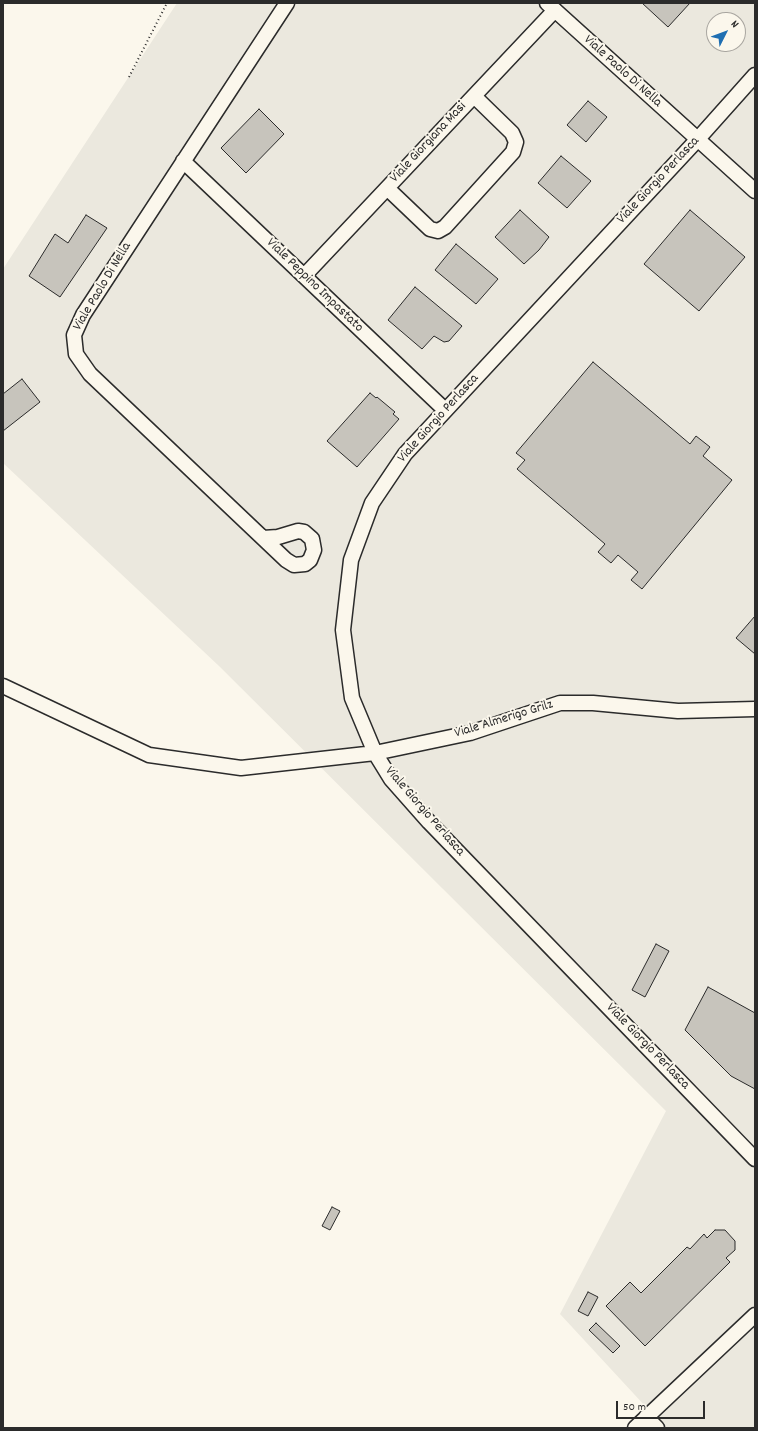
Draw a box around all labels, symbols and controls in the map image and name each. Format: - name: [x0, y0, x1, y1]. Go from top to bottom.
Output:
- north arrow: [706, 12, 746, 52]
- text: N: [726, 17, 742, 32]
- street label: Viale Paolo Di Nella: [579, 32, 665, 112]
- street label: Viale Giorgiana Masi: [387, 99, 471, 187]
- street label: Viale Giorgio Perlasca: [614, 134, 704, 228]
- street label: Viale Peppino Impastato: [262, 235, 366, 337]
- street label: Viale Paolo Di Nella: [70, 240, 136, 334]
- street label: Viale Giorgio Perlasca: [395, 371, 483, 467]
- street label: Viale Almerigo Grilz: [453, 697, 555, 743]
- street label: Viale Giorgio Perlasca: [380, 764, 468, 860]
- street label: Viale Giorgio Perlasca: [602, 1000, 692, 1094]
- scale bar: [618, 1393, 707, 1419]
- text: 50 m: [623, 1399, 646, 1416]

